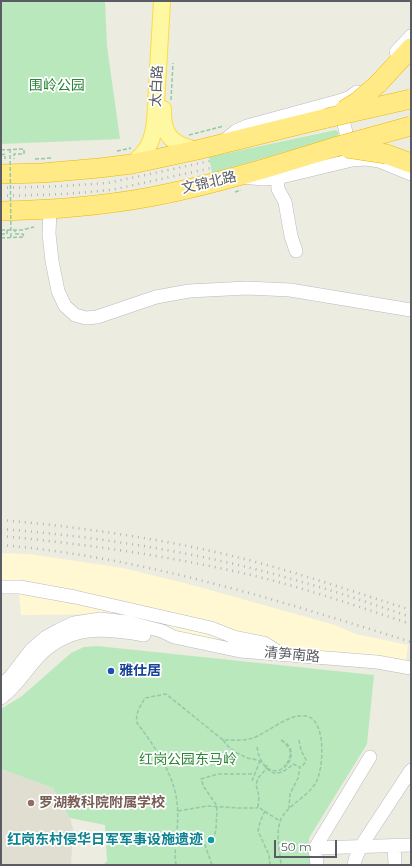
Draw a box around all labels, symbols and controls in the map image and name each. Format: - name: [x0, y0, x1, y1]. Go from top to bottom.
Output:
- street label: 太白路: [148, 65, 166, 107]
- park label: 围岭公园: [29, 78, 85, 94]
- street label: 文锦北路: [180, 169, 238, 197]
- street label: 清笋南路: [263, 644, 321, 666]
- place label: 雅仕居: [119, 663, 161, 679]
- marker: 雅仕居: [106, 666, 116, 676]
- park label: 红岗公园东马岭: [139, 752, 237, 768]
- place label: 罗湖教科院附属学校: [39, 795, 165, 811]
- marker: 罗湖教科院附属学校: [26, 798, 36, 808]
- place label: 红岗东村侵华日军军事设施遗迹: [7, 832, 203, 848]
- scale bar: [276, 832, 339, 858]
- marker: 红岗东村侵华日军军事设施遗迹: [206, 835, 216, 845]
- text: 50 m: [281, 839, 312, 854]

